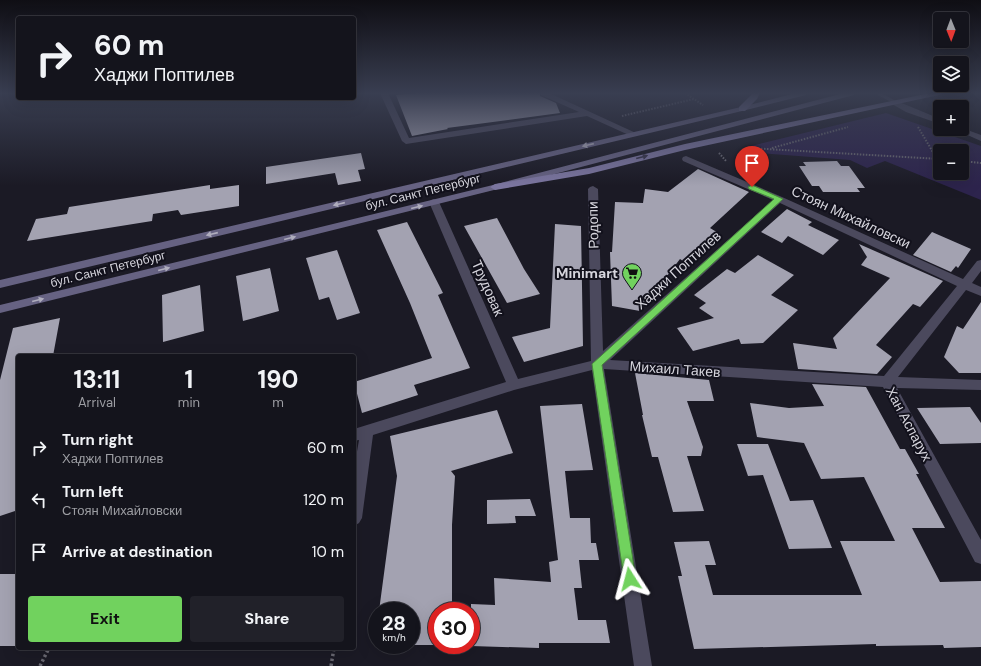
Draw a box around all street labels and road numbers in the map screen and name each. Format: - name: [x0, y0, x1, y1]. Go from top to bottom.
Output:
- street label: бул. Санкт Петербург: [364, 170, 483, 214]
- street label: Стоян Михайловски: [789, 181, 913, 253]
- street label: Родопи: [584, 201, 602, 249]
- street label: Хаджи Поптилев: [631, 227, 725, 313]
- street label: бул. Санкт Петербург: [49, 247, 168, 291]
- street label: Трудовак: [468, 257, 509, 319]
- street label: Михаил Такев: [629, 357, 721, 381]
- street label: Хан Аспарух: [882, 384, 936, 464]

